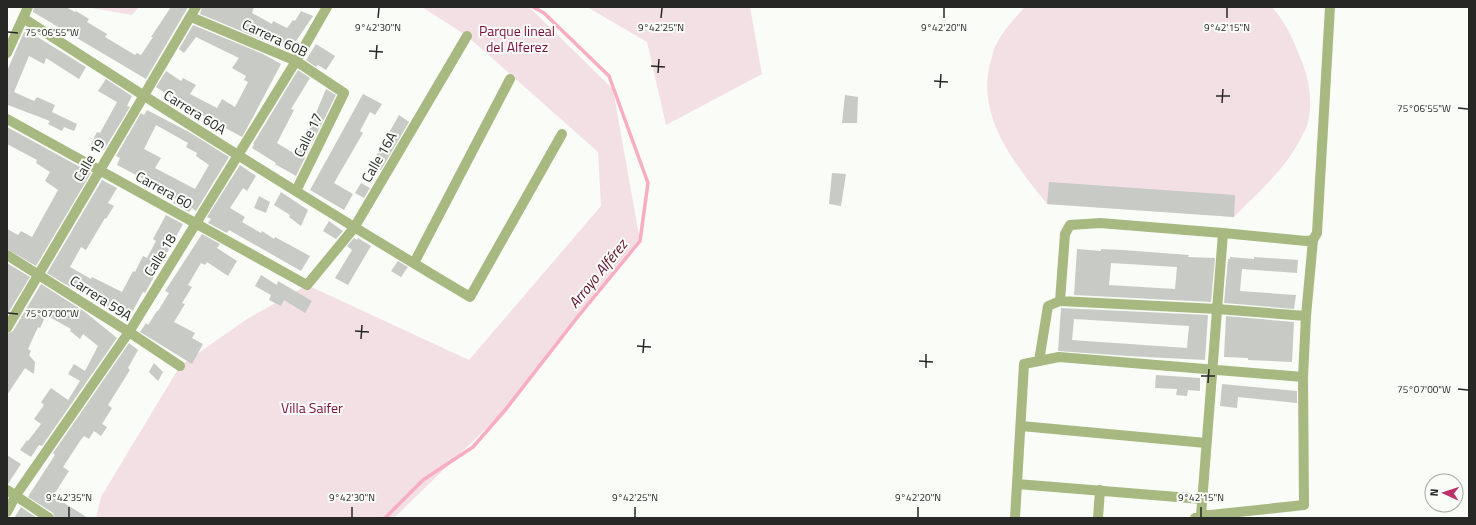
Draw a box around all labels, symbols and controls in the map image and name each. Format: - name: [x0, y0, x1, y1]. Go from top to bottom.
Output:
- street label: Carrera 60B: [239, 13, 312, 62]
- text: 9°42'30"N: [355, 20, 401, 35]
- park label: Parque lineal del Alferez: [479, 20, 555, 57]
- text: 9°42'25"N: [638, 20, 684, 35]
- text: 9°42'20"N: [921, 20, 967, 35]
- text: 9°42'15"N: [1204, 20, 1250, 35]
- text: 75°06'55"W: [25, 25, 79, 40]
- street label: Carrera 60A: [160, 84, 231, 139]
- text: 75°06'55"W: [1397, 101, 1451, 116]
- street label: Calle 17: [288, 109, 327, 160]
- street label: Calle 16A: [356, 127, 402, 186]
- street label: Calle 19: [67, 134, 110, 185]
- street label: Carrera 60: [132, 165, 197, 214]
- street label: Calle 18: [138, 229, 181, 280]
- water label: Arroyo Alférez: [563, 233, 634, 313]
- street label: Carrera 59A: [66, 270, 137, 326]
- text: 75°07'00"W: [25, 306, 79, 321]
- text: 75°07'00"W: [1397, 382, 1451, 397]
- park label: Villa Saifer: [281, 397, 343, 418]
- north arrow: [1424, 473, 1464, 513]
- text: N: [1426, 488, 1442, 497]
- text: 9°42'35"N: [46, 490, 92, 505]
- text: 9°42'30"N: [329, 490, 375, 505]
- text: 9°42'25"N: [612, 490, 658, 505]
- text: 9°42'20"N: [895, 490, 941, 505]
- text: 9°42'15"N: [1178, 490, 1224, 505]

